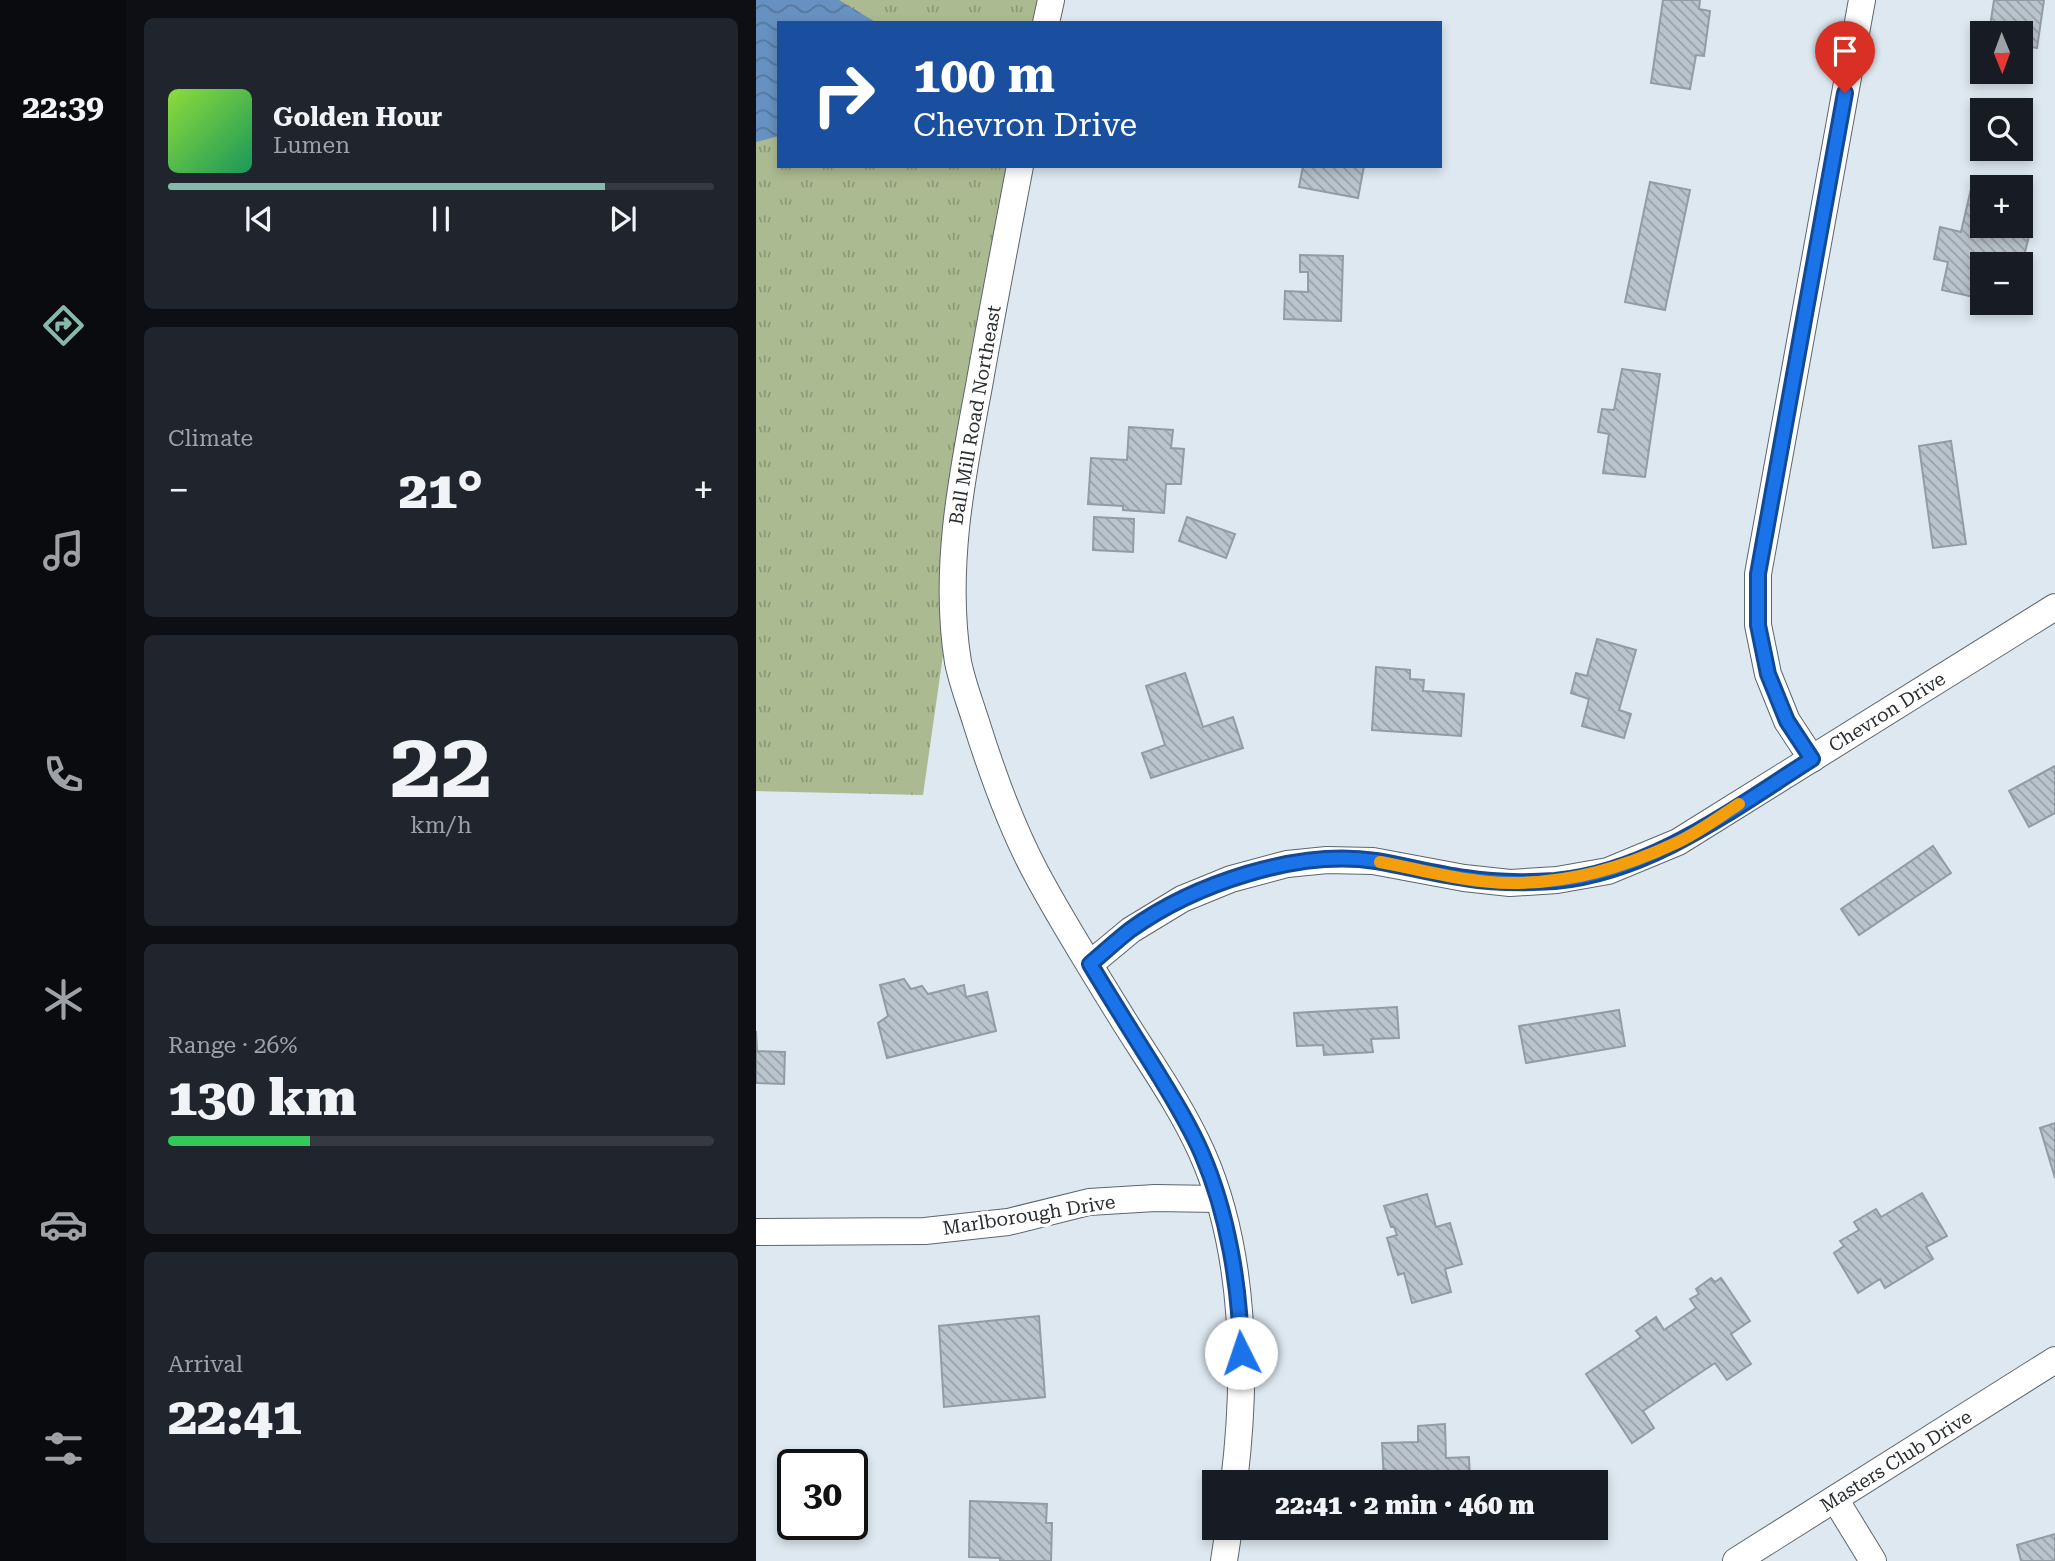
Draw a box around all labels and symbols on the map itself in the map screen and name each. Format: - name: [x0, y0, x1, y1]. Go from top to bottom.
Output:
- pin: [1815, 21, 1875, 93]
- north arrow: [1970, 21, 2034, 84]
- street label: Ball Mill Road Northeast: [944, 303, 1006, 527]
- street label: Chevron Drive: [1824, 667, 1950, 757]
- street label: Marlborough Drive: [941, 1190, 1117, 1240]
- position arrow: [1204, 1316, 1278, 1390]
- street label: Masters Club Drive: [1816, 1405, 1976, 1517]
- speed limit sign: 30: [777, 1449, 868, 1540]

